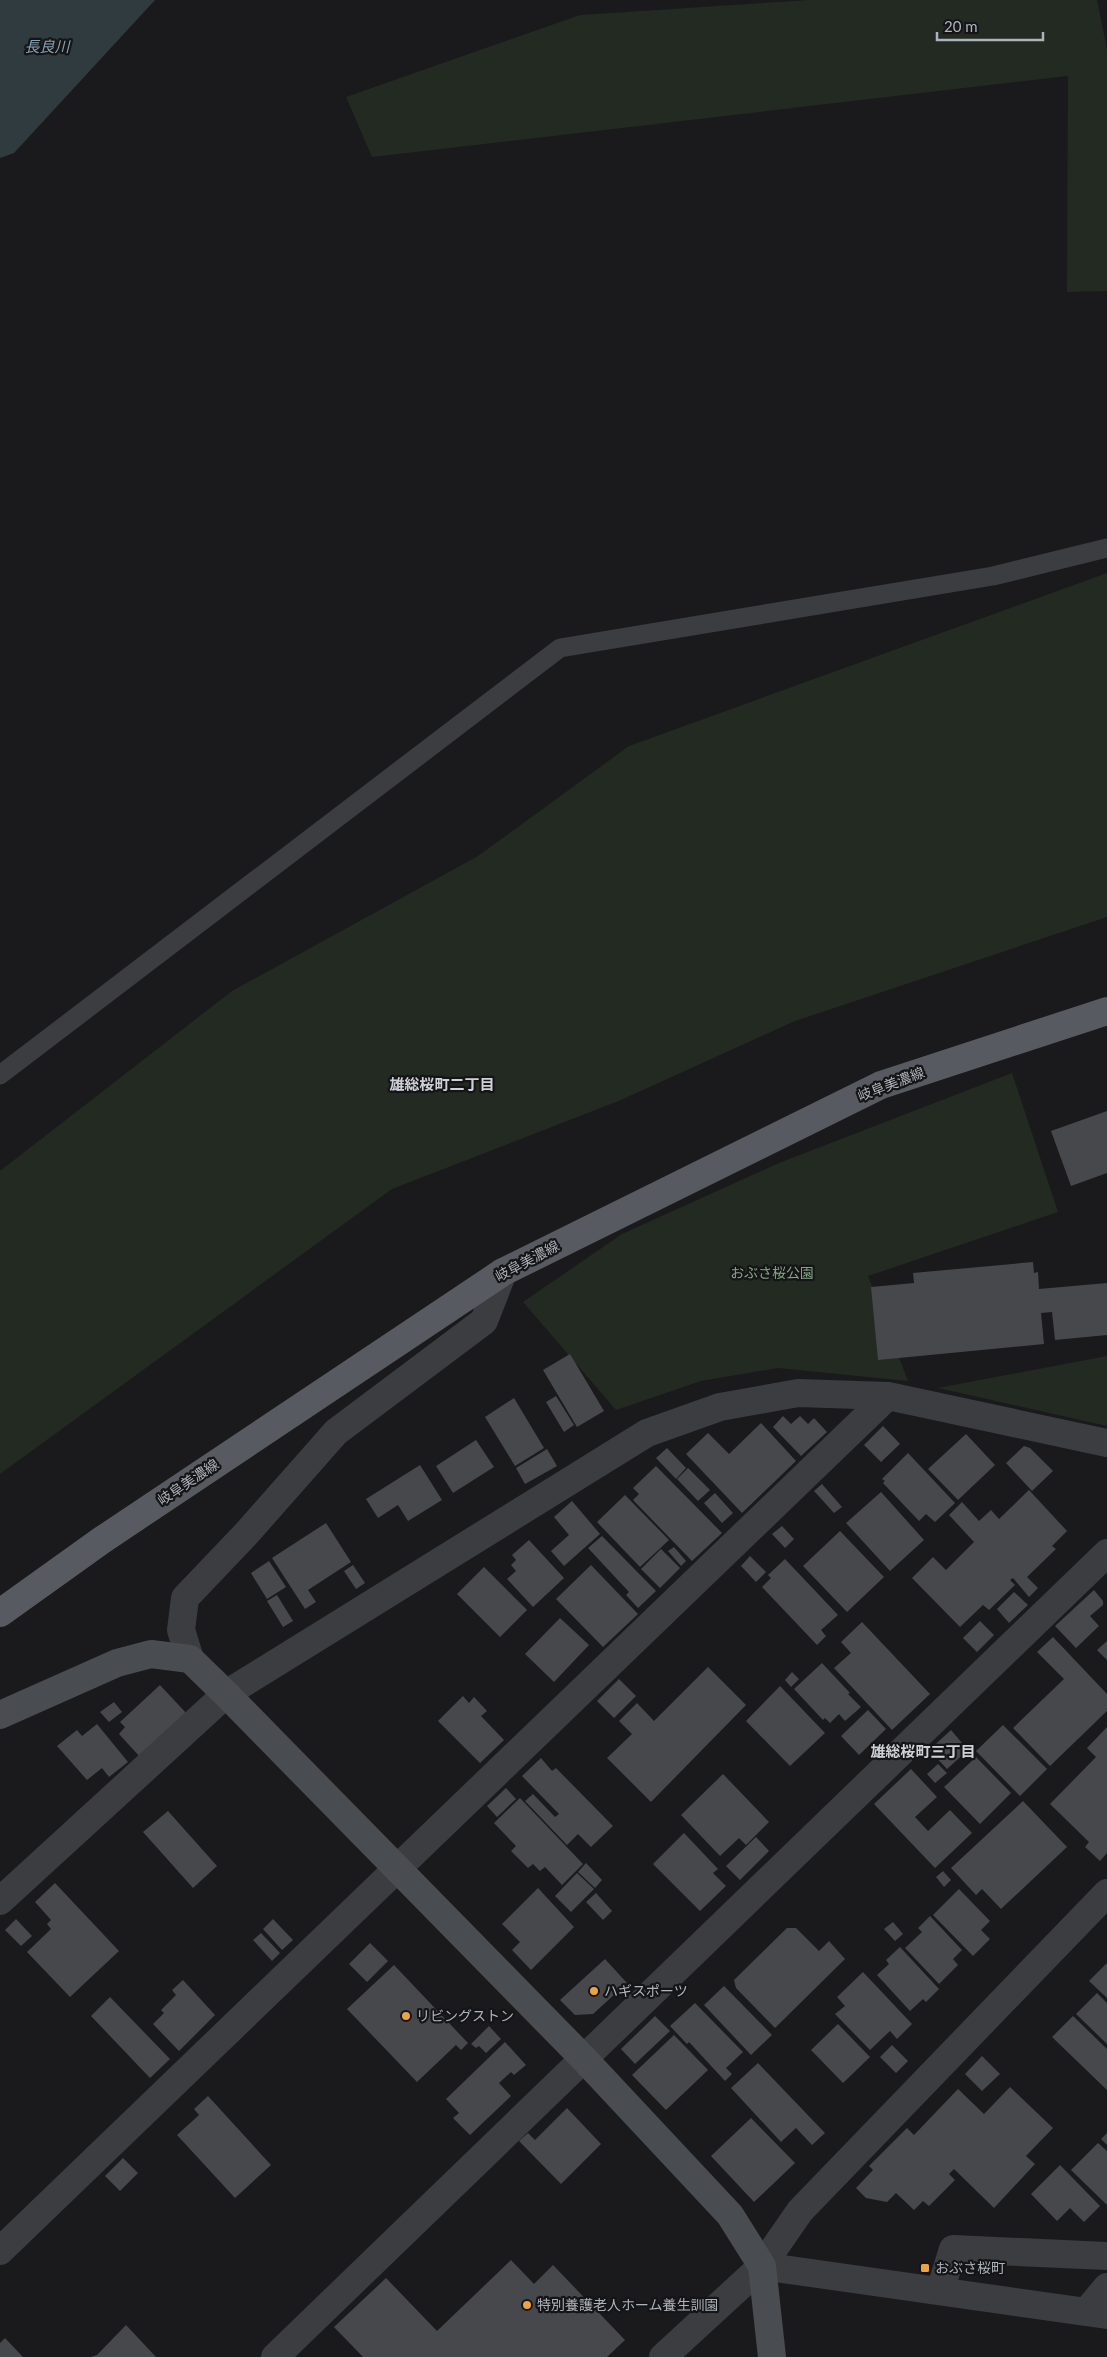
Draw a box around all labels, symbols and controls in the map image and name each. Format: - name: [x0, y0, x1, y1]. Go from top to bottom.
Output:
- scale bar: [937, 10, 1043, 42]
- text: 20 m: [944, 17, 978, 35]
- water label: 長良川: [24, 37, 71, 55]
- street label: 岐阜美濃線: [855, 1063, 927, 1104]
- district label: 雄総桜町二丁目: [389, 1075, 495, 1093]
- street label: 岐阜美濃線: [492, 1237, 562, 1284]
- park label: おぶさ桜公園: [730, 1264, 814, 1281]
- street label: 岐阜美濃線: [154, 1455, 221, 1508]
- district label: 雄総桜町三丁目: [870, 1742, 976, 1760]
- place label: ハギスポーツ: [604, 1982, 688, 1999]
- marker: ハギスポーツ: [588, 1985, 600, 1997]
- place label: リビングストン: [416, 2007, 514, 2024]
- marker: リビングストン: [400, 2010, 412, 2022]
- place label: おぶさ桜町: [935, 2259, 1005, 2276]
- marker: おぶさ桜町: [919, 2262, 931, 2274]
- place label: 特別養護老人ホーム養生訓園: [537, 2296, 719, 2313]
- marker: 特別養護老人ホーム養生訓園: [521, 2299, 533, 2311]

